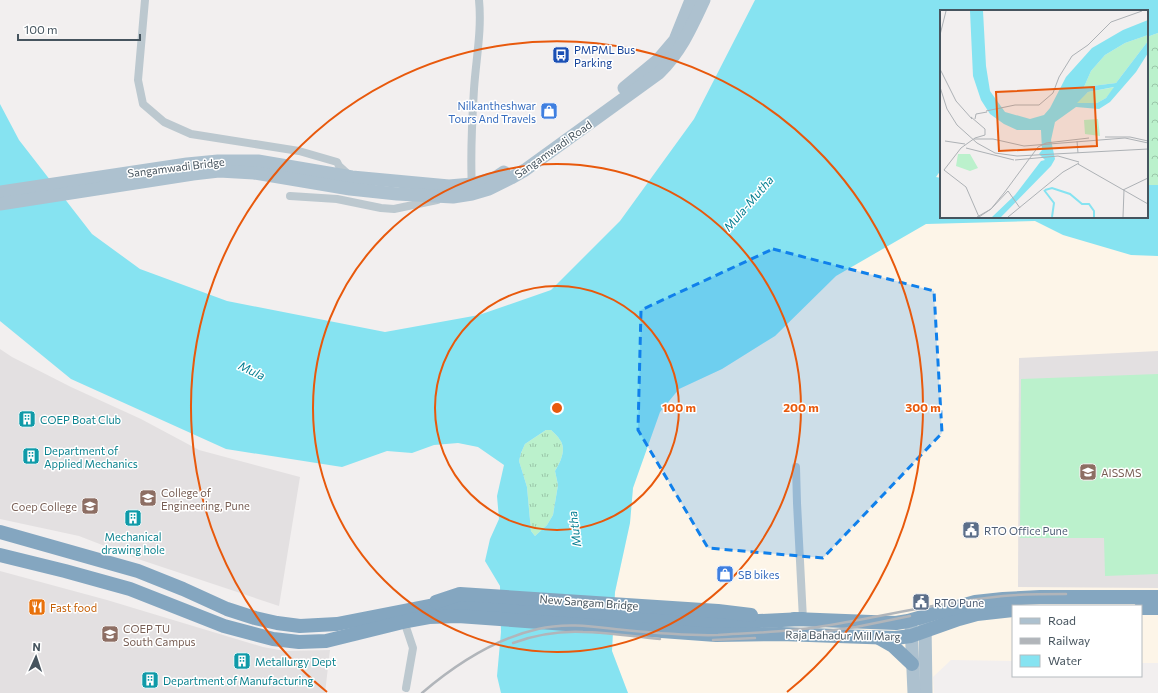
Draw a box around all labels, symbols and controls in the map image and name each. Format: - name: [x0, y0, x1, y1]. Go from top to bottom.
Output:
- inset map: [940, 10, 1148, 218]
- scale bar: [18, 16, 140, 42]
- text: 100 m: [24, 22, 58, 36]
- place label: PMPML Bus Parking: [574, 43, 635, 69]
- bus stop icon: PMPML Bus Parking: [551, 45, 571, 65]
- place label: Nilkantheshwar Tours And Travels: [448, 99, 537, 125]
- shop icon: Nilkantheshwar Tours And Travels: [539, 101, 559, 121]
- street label: Sangamwadi Road: [512, 118, 594, 180]
- street label: Sangamwadi Bridge: [127, 155, 225, 179]
- water label: Mula-Mutha: [720, 172, 776, 234]
- water label: Mula: [237, 358, 267, 382]
- text: 100 m: [662, 400, 696, 414]
- text: 200 m: [783, 400, 819, 414]
- text: 300 m: [905, 400, 941, 414]
- centre of rings: [550, 401, 564, 415]
- building icon: COEP Boat Club: [17, 409, 37, 429]
- place label: COEP Boat Club: [40, 413, 121, 426]
- place label: Department of Applied Mechanics: [44, 444, 138, 470]
- building icon: Department of Applied Mechanics: [21, 446, 41, 466]
- school or university icon: AISSMS: [1078, 462, 1098, 482]
- place label: AISSMS: [1101, 466, 1142, 479]
- place label: College of Engineering, Pune: [161, 486, 250, 512]
- school or university icon: College of Engineering, Pune: [138, 488, 158, 508]
- school or university icon: Coep College: [80, 496, 100, 516]
- place label: Coep College: [11, 500, 77, 513]
- building icon: Mechanical drawing hole: [123, 508, 143, 528]
- water label: Mutha: [565, 510, 583, 548]
- public building icon: RTO Office Pune: [961, 520, 981, 540]
- place label: RTO Office Pune: [984, 524, 1068, 537]
- place label: Mechanical drawing hole: [101, 530, 165, 556]
- shop icon: SB bikes: [715, 564, 735, 584]
- place label: SB bikes: [738, 568, 780, 581]
- street label: New Sangam Bridge: [539, 592, 639, 612]
- public building icon: RTO Pune: [911, 592, 931, 612]
- place label: RTO Pune: [934, 596, 984, 609]
- restaurant icon: Fast food: [27, 597, 47, 617]
- place label: Fast food: [50, 601, 97, 614]
- legend: [1012, 605, 1142, 677]
- text: Road: [1048, 613, 1076, 627]
- place label: COEP TU South Campus: [123, 622, 196, 648]
- school or university icon: COEP TU South Campus: [100, 624, 120, 644]
- street label: Raja Bahadur Mill Marg: [785, 627, 901, 643]
- text: Railway: [1048, 633, 1090, 647]
- north arrow: [16, 637, 56, 677]
- text: N: [32, 640, 41, 653]
- building icon: Metallurgy Dept: [232, 651, 252, 671]
- text: Water: [1048, 653, 1082, 667]
- place label: Metallurgy Dept: [255, 655, 337, 668]
- building icon: Department of Manufacturing: [140, 670, 160, 690]
- place label: Department of Manufacturing: [163, 674, 314, 687]

